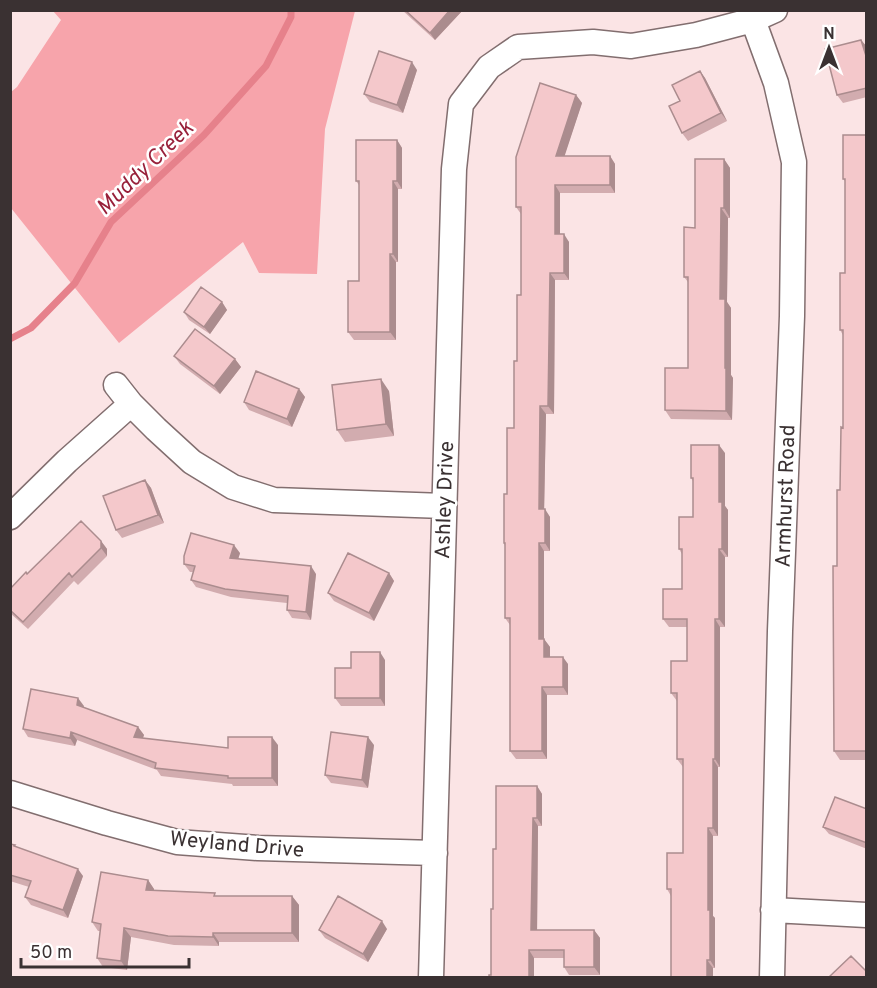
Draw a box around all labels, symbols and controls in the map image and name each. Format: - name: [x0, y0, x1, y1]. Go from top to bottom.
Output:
- north arrow: [799, 18, 859, 78]
- text: N: [823, 25, 835, 45]
- water label: Muddy Creek: [92, 115, 201, 222]
- street label: Armhurst Road: [771, 424, 802, 568]
- street label: Ashley Drive: [430, 441, 461, 559]
- street label: Weyland Drive: [169, 826, 305, 865]
- scale bar: [21, 931, 189, 969]
- text: 50 m: [30, 942, 72, 965]

